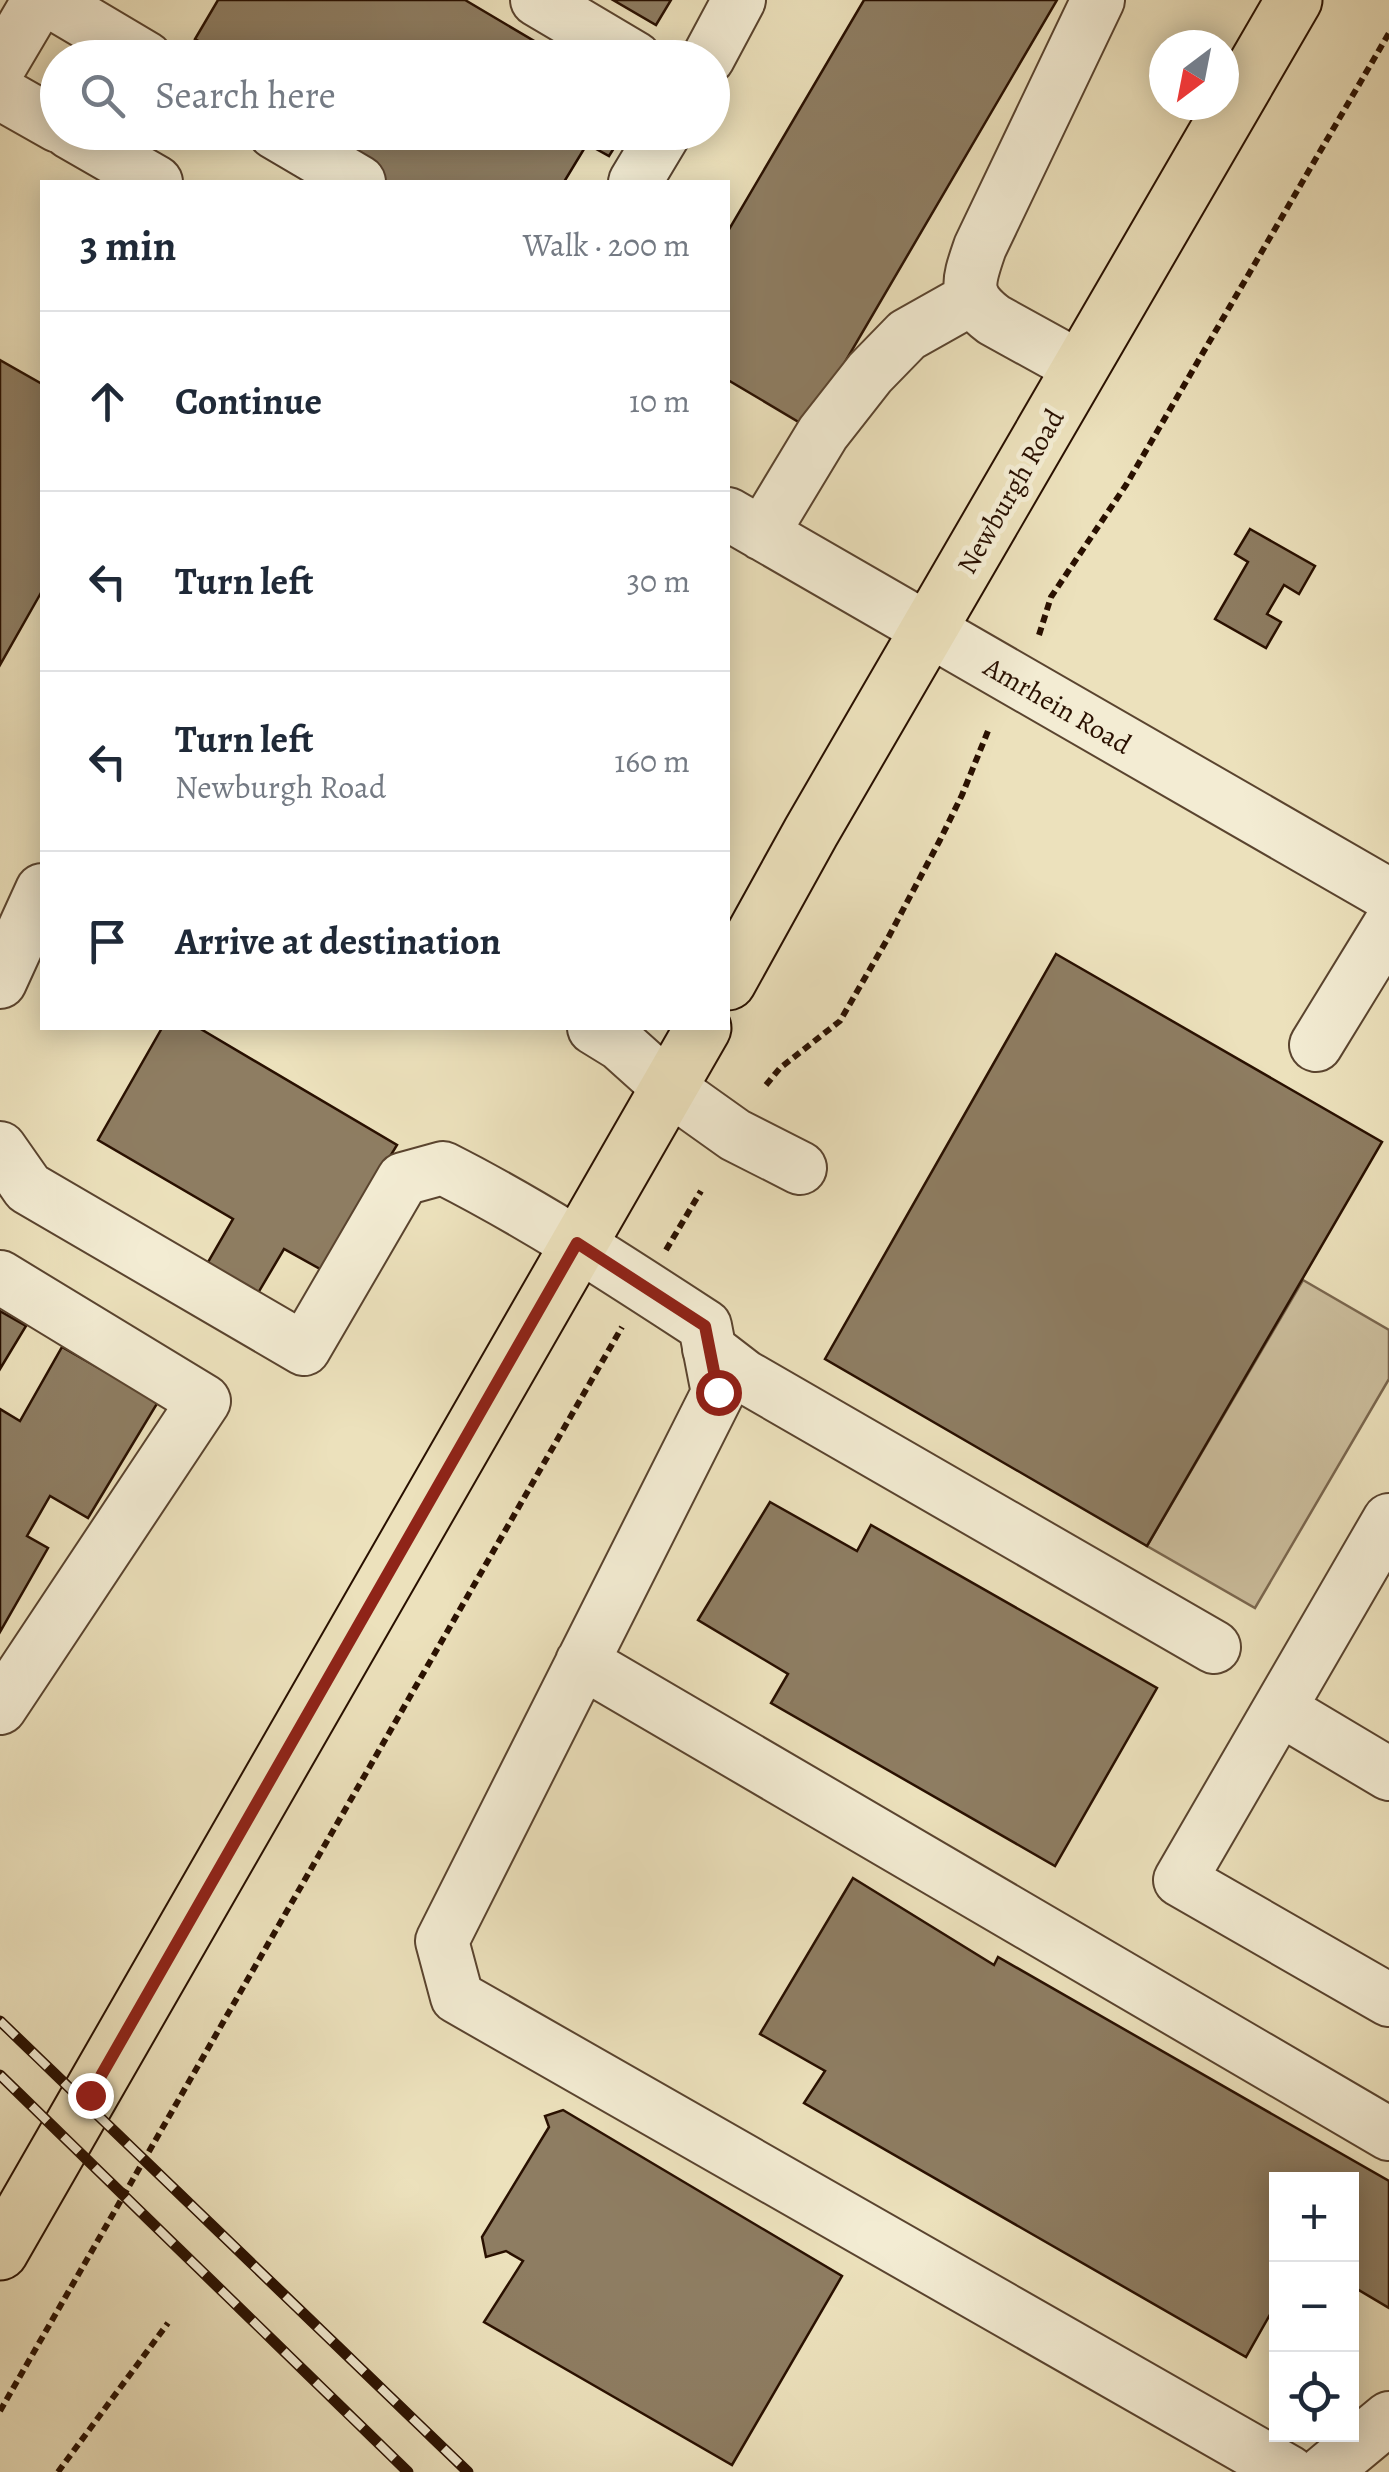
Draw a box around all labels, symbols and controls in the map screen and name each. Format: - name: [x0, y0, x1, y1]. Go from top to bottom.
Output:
- north arrow: [1149, 30, 1239, 120]
- search box: [40, 40, 730, 150]
- icon: search: [75, 68, 130, 123]
- text: Search here: [155, 69, 336, 121]
- text: 3 min: [80, 217, 176, 274]
- text: Walk · 200 m: [523, 223, 690, 267]
- icon: ahead: [80, 374, 135, 429]
- text: Continue: [175, 375, 322, 427]
- text: 10 m: [629, 379, 690, 423]
- street label: Newburgh Road: [948, 401, 1074, 581]
- icon: left: [80, 554, 135, 609]
- text: Turn left: [175, 555, 314, 607]
- text: 30 m: [627, 559, 690, 603]
- street label: Amrhein Road: [976, 648, 1139, 764]
- text: Turn left: [175, 713, 314, 765]
- icon: left: [80, 734, 135, 789]
- text: 160 m: [614, 739, 690, 783]
- text: Newburgh Road: [175, 765, 386, 809]
- icon: arrive: [80, 914, 135, 969]
- text: Arrive at destination: [175, 915, 501, 967]
- route start: [696, 1370, 742, 1416]
- route end: [68, 2073, 114, 2119]
- map controls: [1269, 2172, 1359, 2442]
- button: +: [1269, 2172, 1359, 2262]
- button: −: [1269, 2262, 1359, 2352]
- button: locate: [1269, 2352, 1359, 2442]

